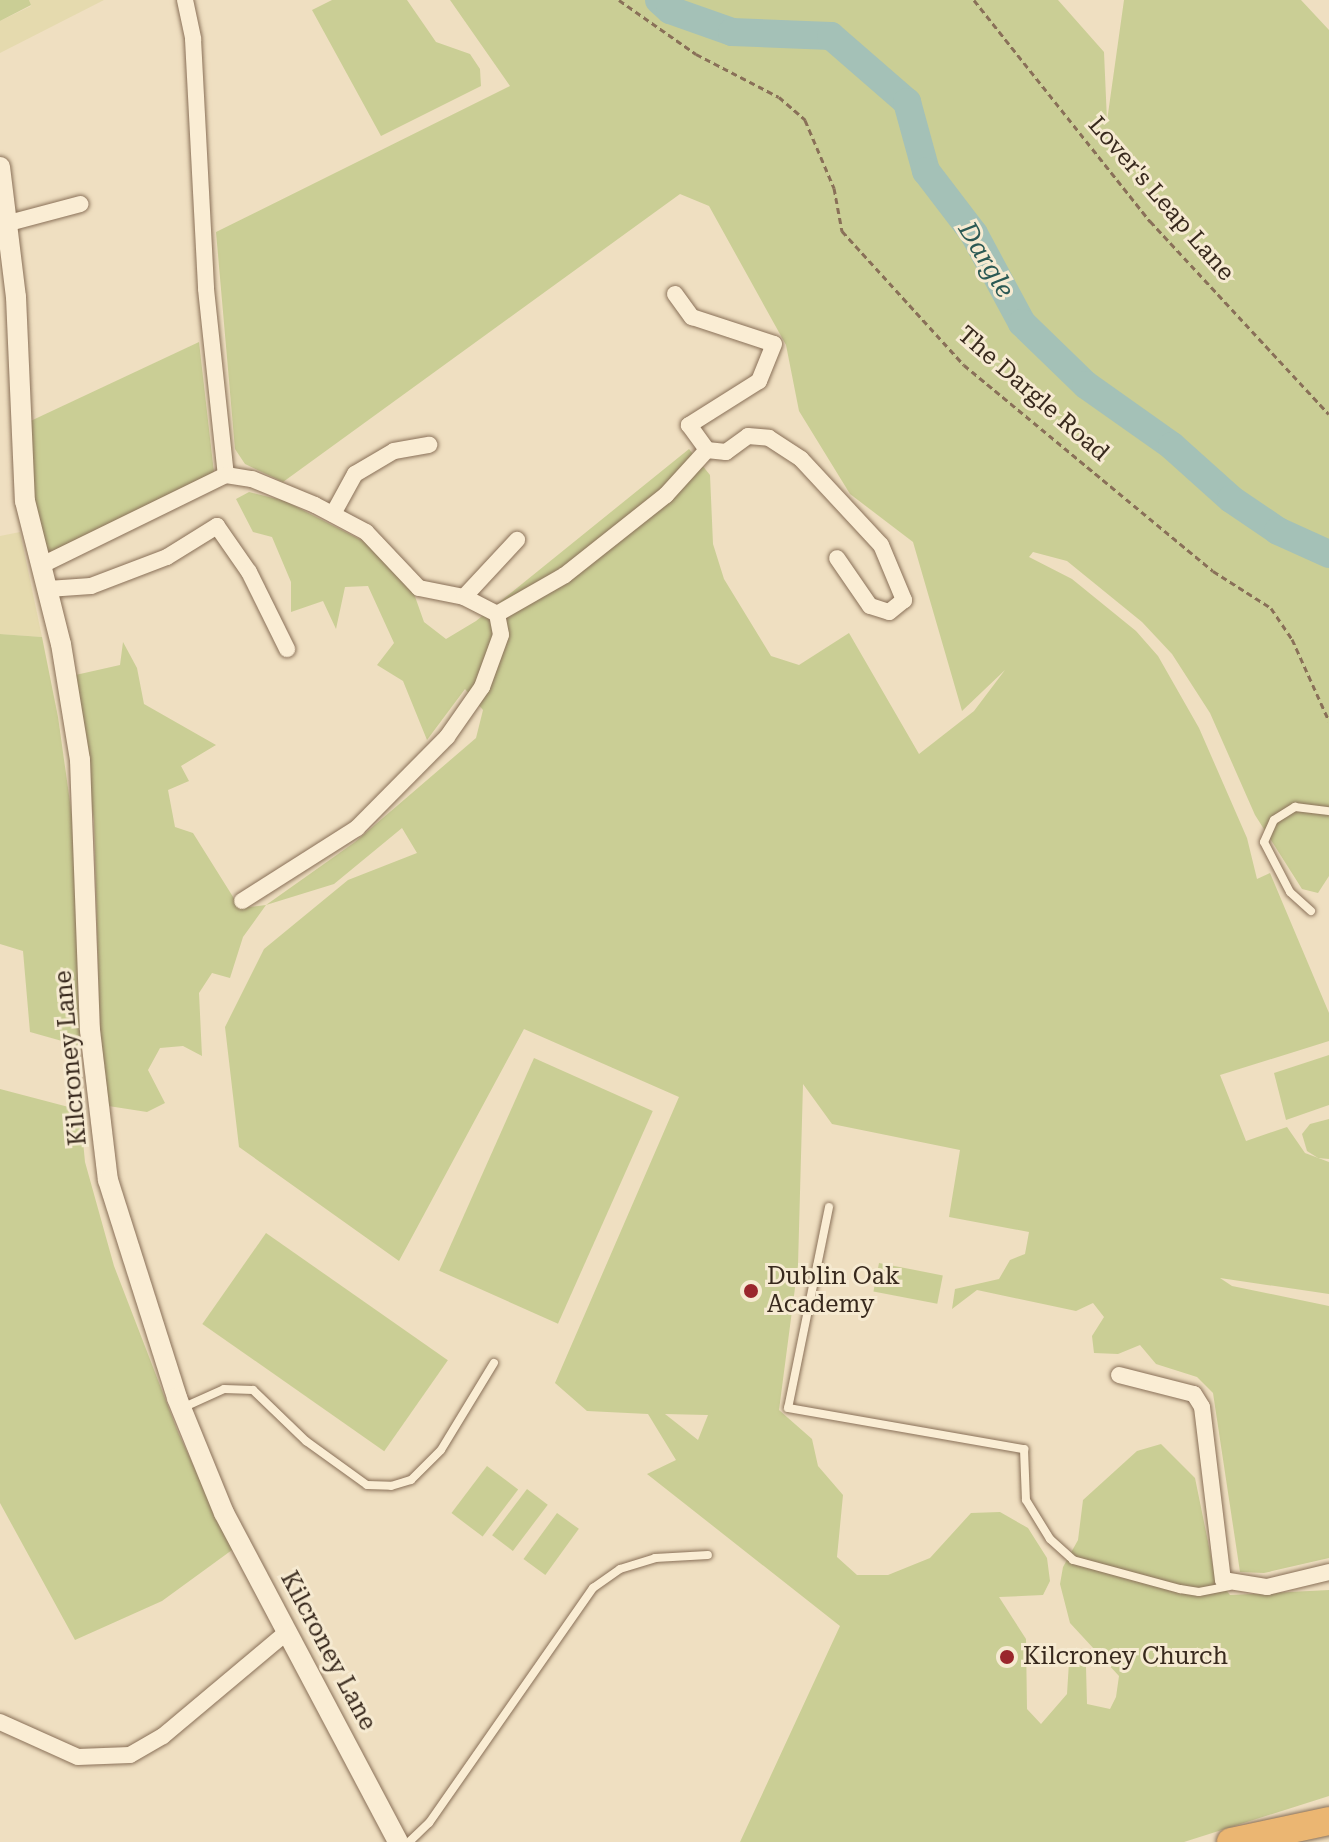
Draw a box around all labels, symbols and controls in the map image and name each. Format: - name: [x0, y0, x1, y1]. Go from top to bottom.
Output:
- street label: Lover's Leap Lane: [1082, 111, 1240, 287]
- water label: Dargle: [951, 217, 1021, 303]
- street label: The Dargle Road: [951, 320, 1115, 468]
- street label: Kilcroney Lane: [49, 969, 93, 1147]
- place label: Dublin Oak Academy: [767, 1263, 900, 1319]
- marker: Dublin Oak Academy: [742, 1282, 760, 1300]
- street label: Kilcroney Lane: [274, 1567, 382, 1735]
- place label: Kilcroney Church: [1023, 1643, 1228, 1671]
- marker: Kilcroney Church: [998, 1648, 1016, 1666]

